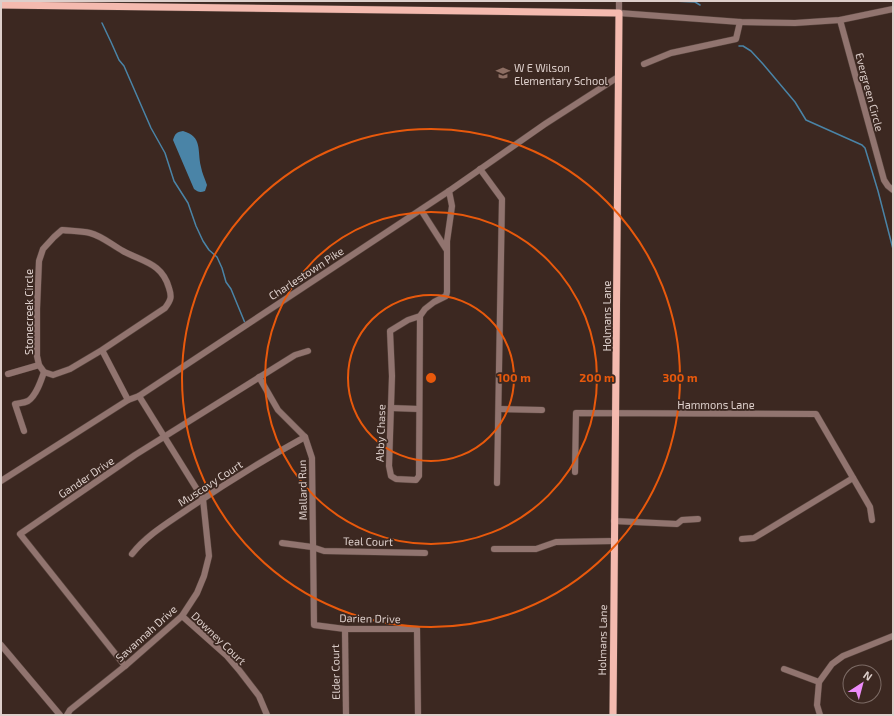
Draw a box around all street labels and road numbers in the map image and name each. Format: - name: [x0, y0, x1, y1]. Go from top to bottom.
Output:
- street label: Evergreen Circle: [853, 51, 887, 133]
- street label: Charlestown Pike: [266, 244, 346, 302]
- street label: Stonecreek Circle: [22, 269, 35, 355]
- street label: Holmans Lane: [600, 280, 613, 351]
- street label: Hammons Lane: [677, 398, 755, 411]
- street label: Abby Chase: [372, 404, 388, 462]
- street label: Gander Drive: [56, 454, 116, 500]
- street label: Muscovy Court: [175, 457, 245, 509]
- street label: Mallard Run: [295, 460, 309, 520]
- street label: Teal Court: [343, 534, 393, 548]
- street label: Savannah Drive: [113, 602, 179, 664]
- street label: Holmans Lane: [595, 604, 609, 676]
- street label: Downey Court: [189, 609, 249, 667]
- street label: Darien Drive: [339, 611, 401, 625]
- street label: Elder Court: [328, 644, 342, 700]

